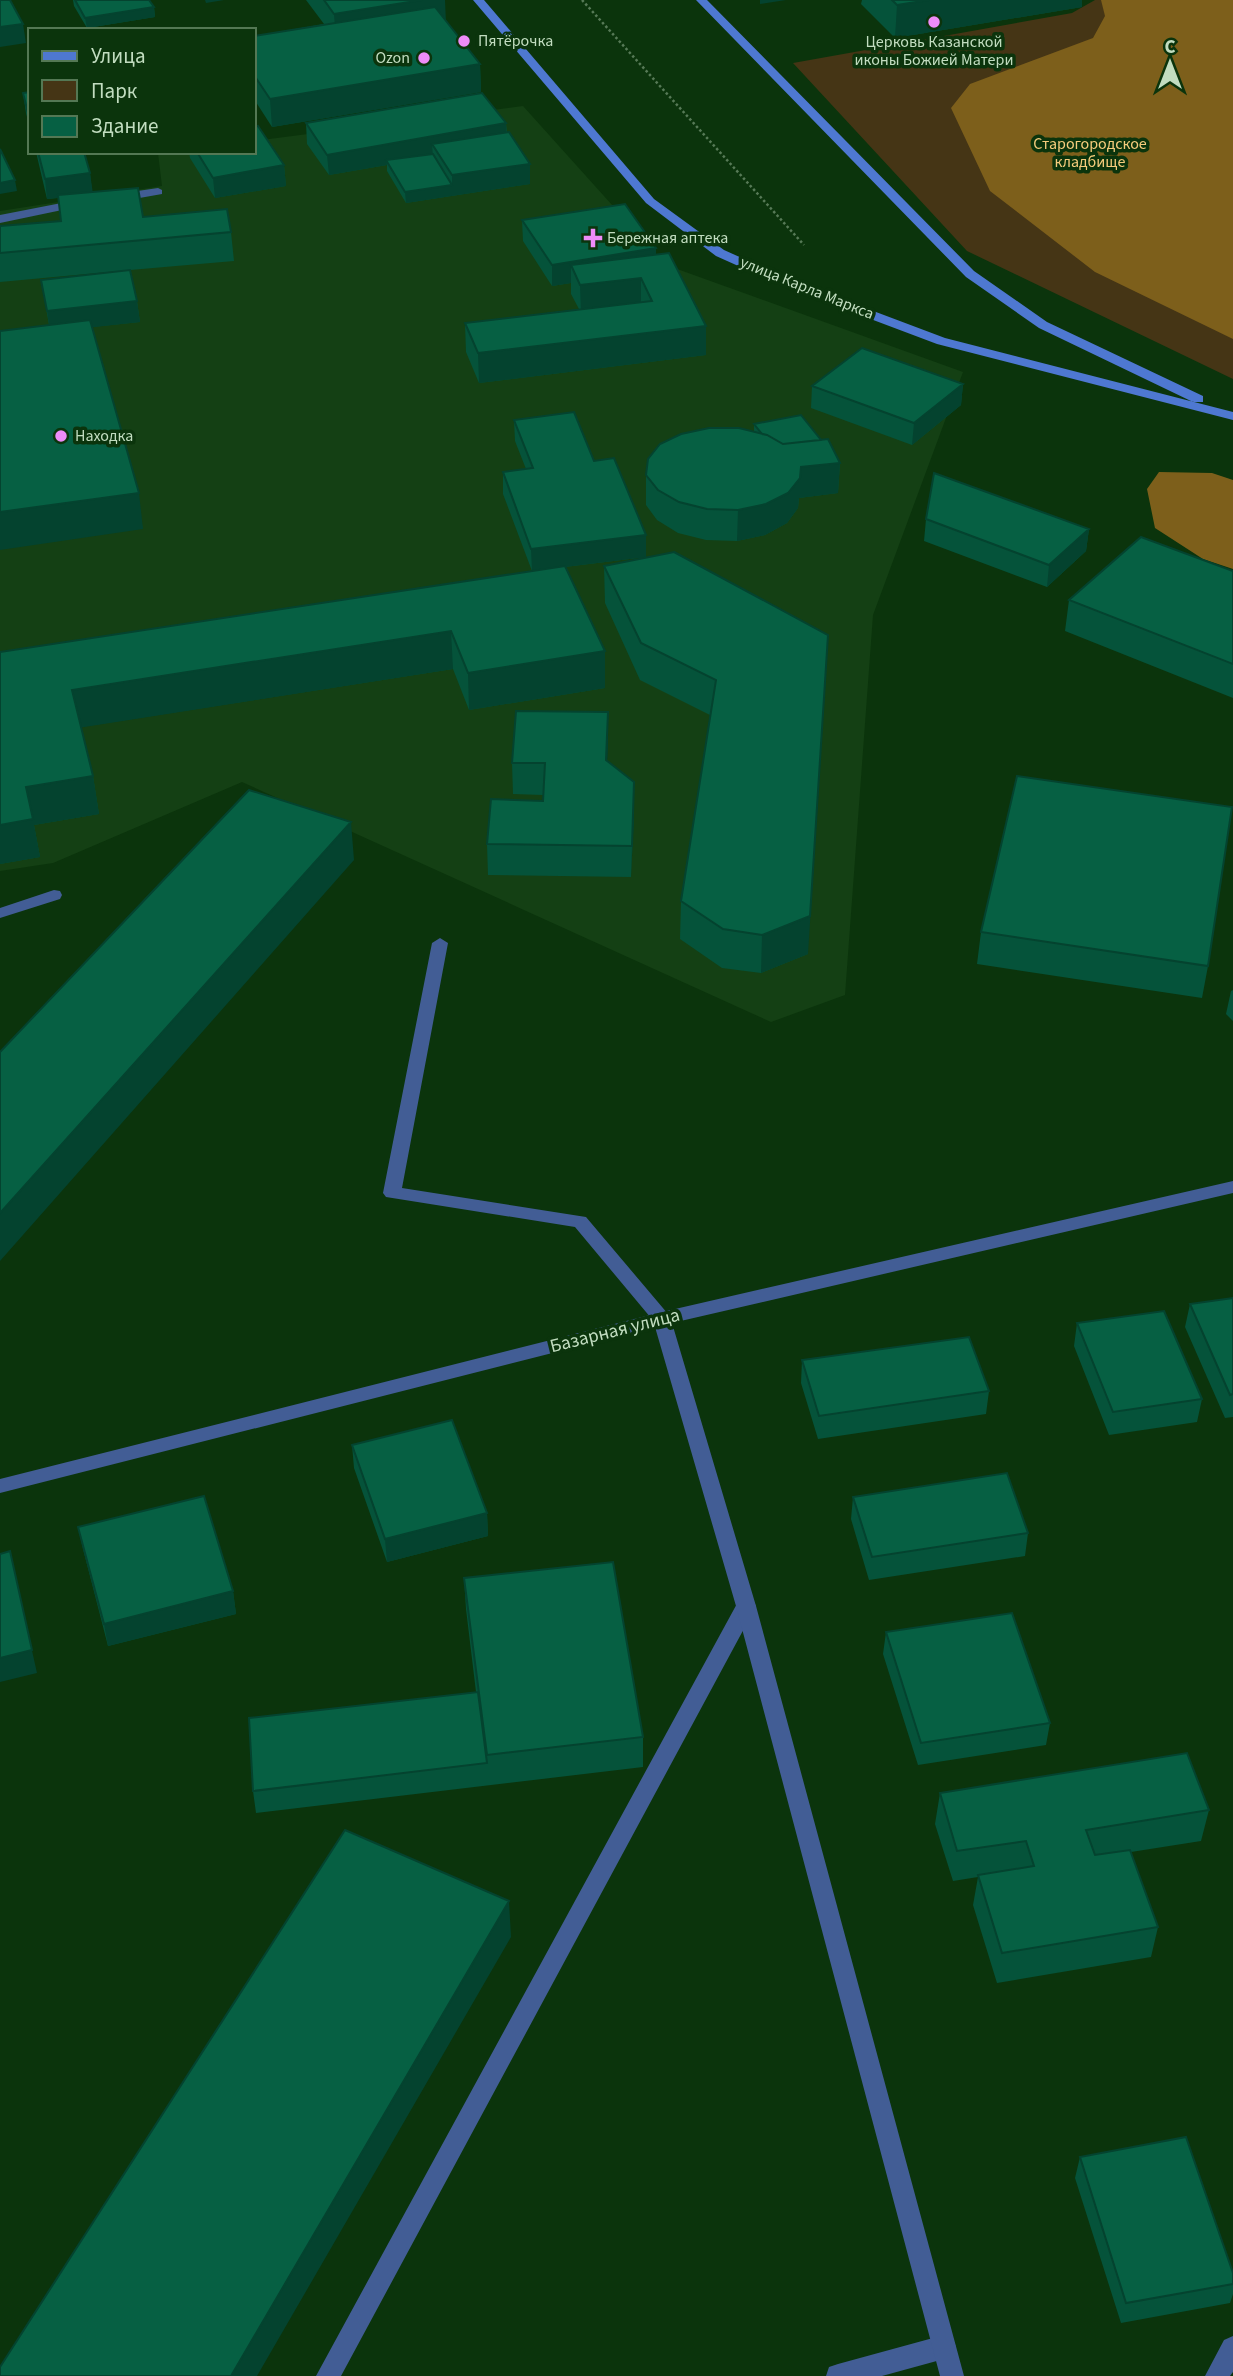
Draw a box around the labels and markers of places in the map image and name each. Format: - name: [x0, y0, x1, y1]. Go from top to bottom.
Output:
- marker: Церковь Казанской иконы Божией Матери: [926, 14, 942, 30]
- place label: Пятёрочка: [478, 30, 553, 52]
- place label: Церковь Казанской иконы Божией Матери: [855, 31, 1013, 71]
- marker: Пятёрочка: [456, 33, 472, 49]
- place label: Ozon: [375, 47, 410, 69]
- marker: Ozon: [416, 50, 432, 66]
- place label: Бережная аптека: [607, 227, 728, 249]
- marker: Бережная аптека: [585, 230, 601, 246]
- place label: Находка: [75, 425, 133, 447]
- marker: Находка: [53, 428, 69, 444]

